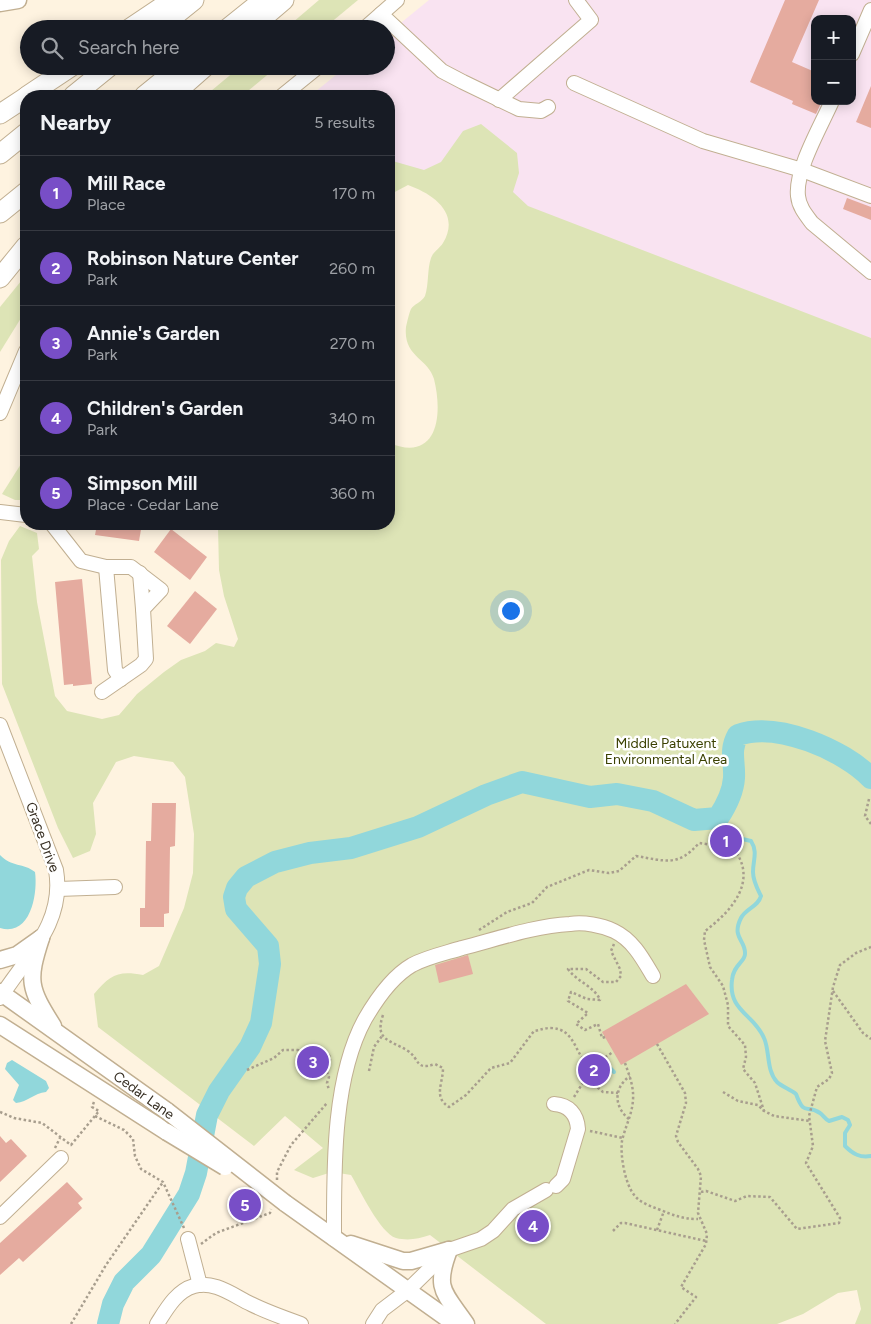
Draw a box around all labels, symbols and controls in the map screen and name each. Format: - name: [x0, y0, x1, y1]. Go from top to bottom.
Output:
- map controls: [811, 15, 856, 105]
- button: +: [811, 15, 856, 60]
- search box: [20, 20, 395, 75]
- icon: search: [38, 34, 66, 62]
- text: Search here: [78, 36, 180, 59]
- button: −: [811, 60, 856, 105]
- text: Nearby: [40, 110, 111, 135]
- text: 5 results: [314, 113, 375, 132]
- text: Mill Race: [87, 172, 165, 195]
- text: 1: [53, 184, 59, 203]
- text: 170 m: [332, 184, 375, 203]
- text: Place: [87, 195, 125, 214]
- text: Robinson Nature Center: [87, 247, 298, 270]
- text: 2: [51, 259, 61, 278]
- text: 260 m: [329, 259, 375, 278]
- text: Park: [87, 270, 117, 289]
- text: Annie's Garden: [87, 322, 220, 345]
- text: 3: [52, 334, 60, 353]
- text: 270 m: [330, 334, 375, 353]
- text: Park: [87, 345, 117, 364]
- text: Children's Garden: [87, 397, 243, 420]
- text: 4: [51, 409, 61, 428]
- text: 340 m: [329, 409, 375, 428]
- text: Park: [87, 420, 117, 439]
- text: Simpson Mill: [87, 472, 197, 495]
- text: 5: [51, 484, 61, 503]
- text: 360 m: [329, 484, 375, 503]
- text: Place · Cedar Lane: [87, 495, 219, 514]
- your location: [498, 598, 524, 624]
- park label: Middle Patuxent Environmental Area: [605, 735, 727, 768]
- street label: Grace Drive: [22, 800, 63, 875]
- pin: 1: [710, 822, 742, 860]
- pin: 3: [297, 1043, 329, 1081]
- pin: 2: [578, 1051, 610, 1089]
- street label: Cedar Lane: [110, 1068, 178, 1123]
- pin: 5: [229, 1186, 261, 1224]
- pin: 4: [517, 1207, 549, 1245]

